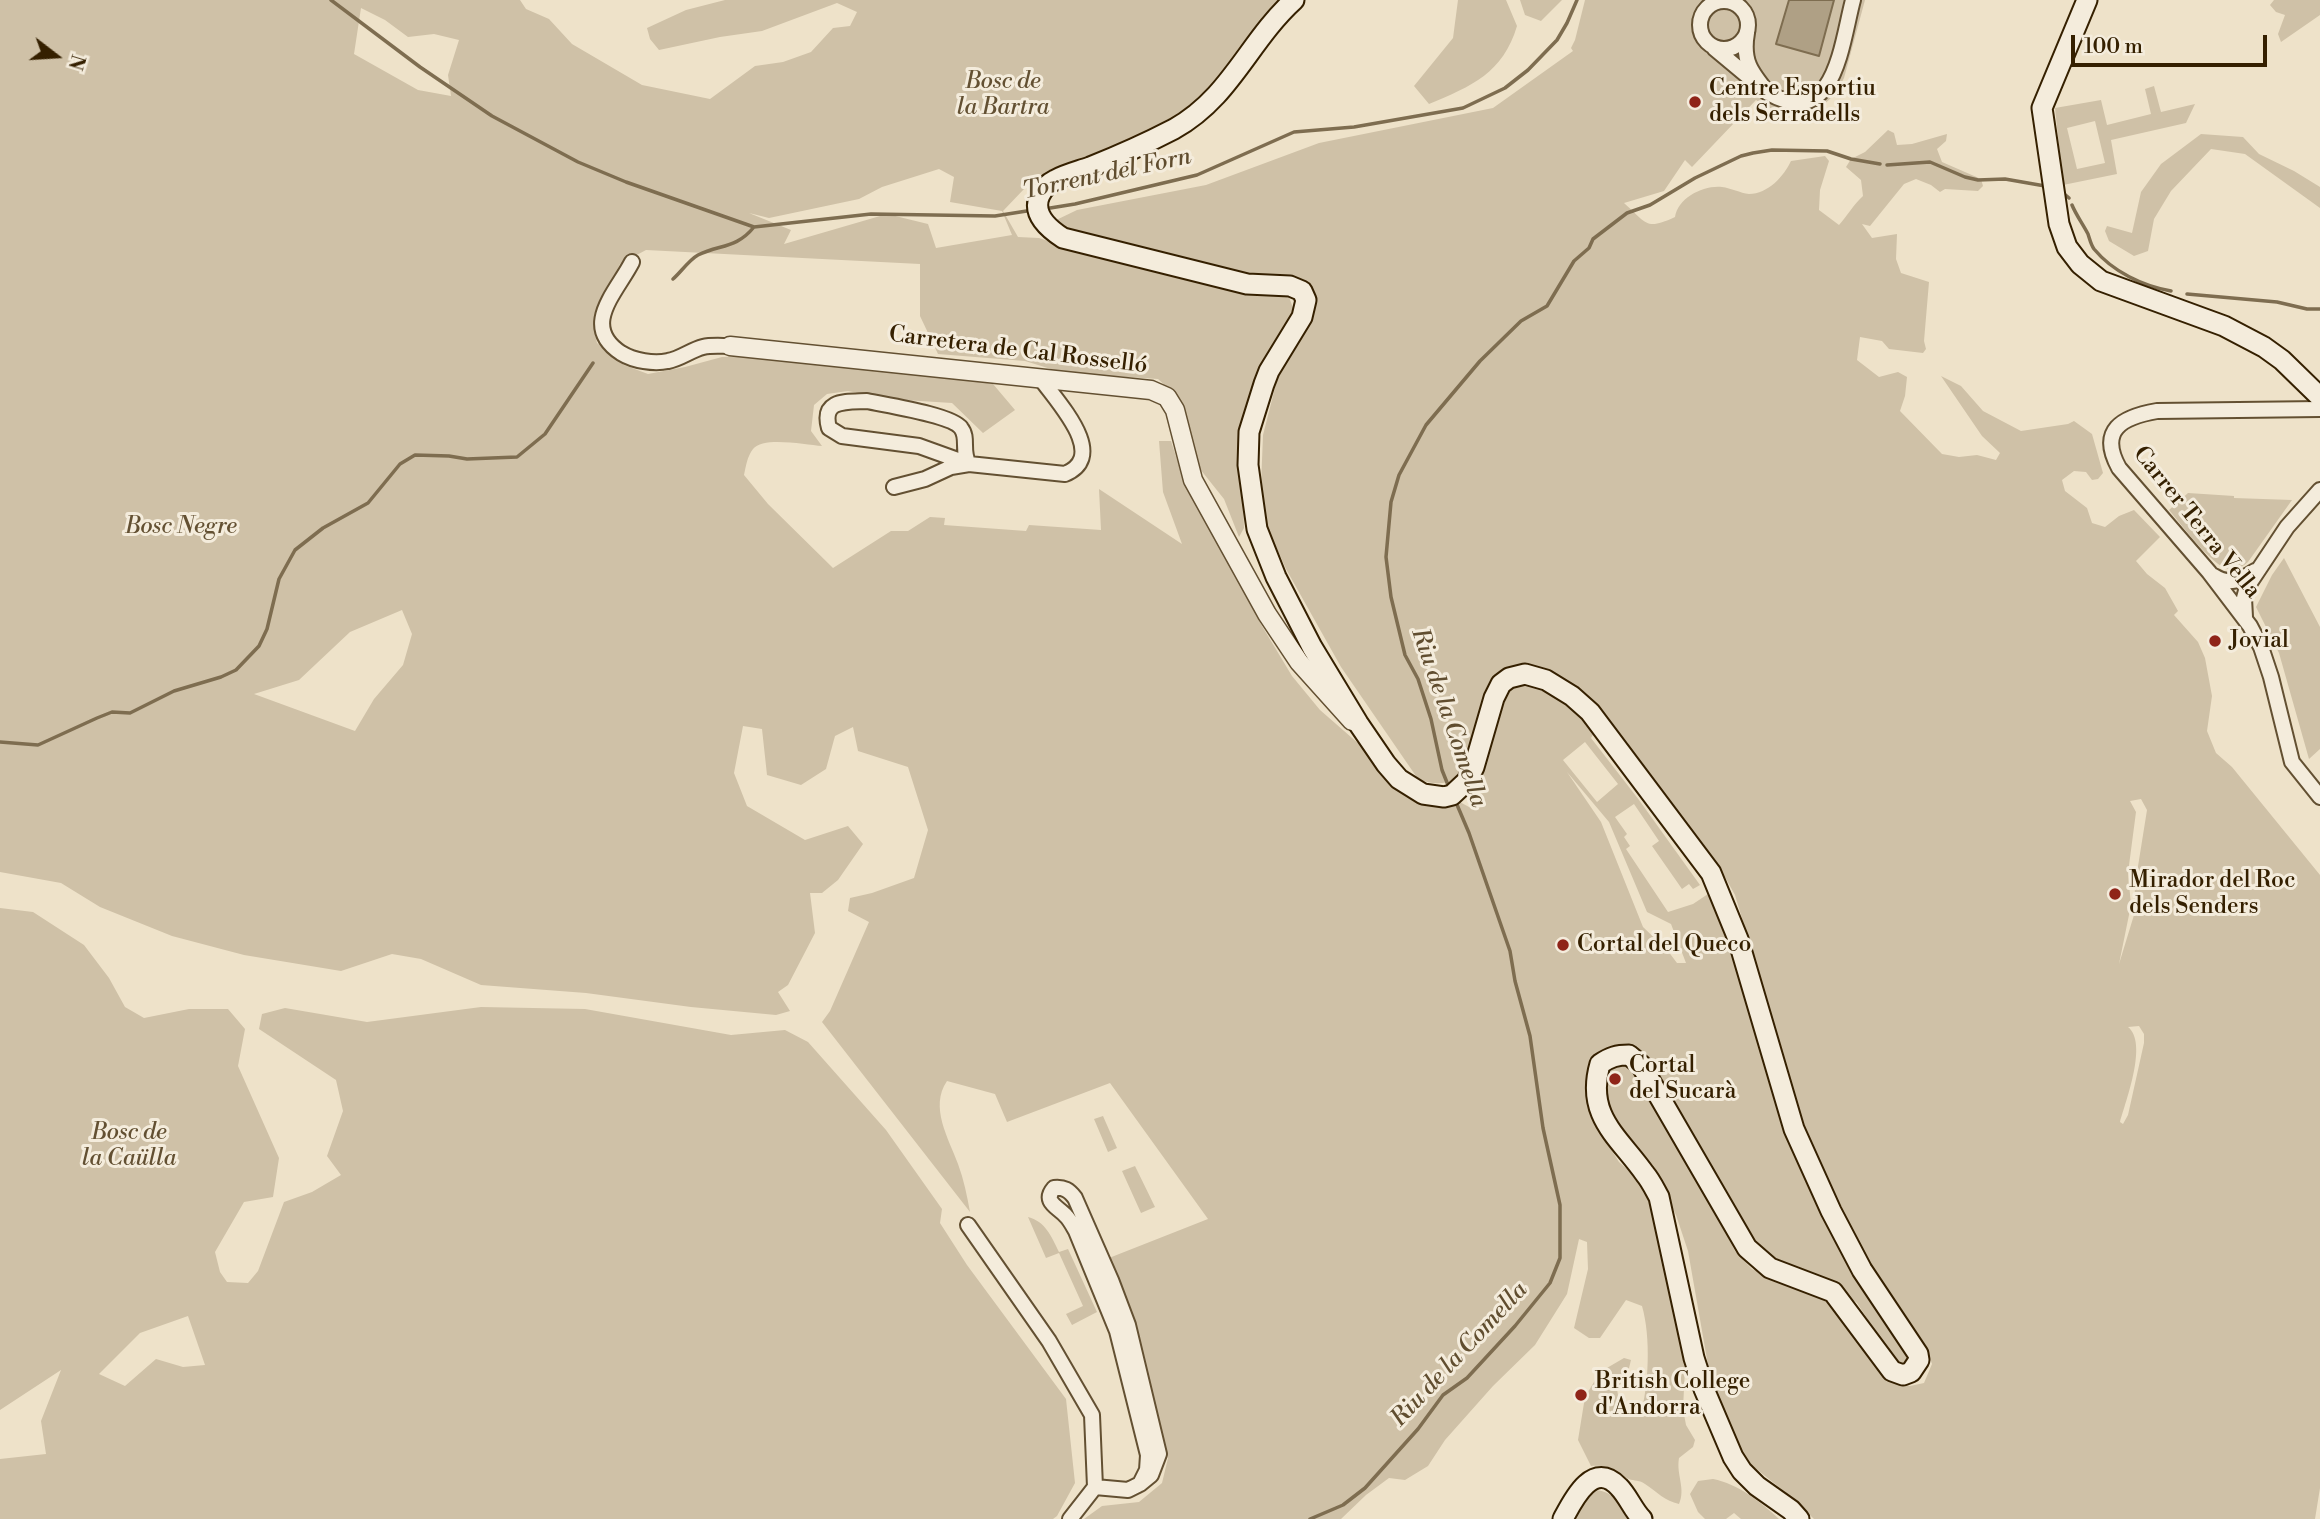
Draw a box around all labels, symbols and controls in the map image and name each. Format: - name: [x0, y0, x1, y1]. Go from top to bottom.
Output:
- north arrow: [21, 21, 91, 91]
- scale bar: [2075, 21, 2271, 65]
- text: 100 m: [2084, 34, 2143, 60]
- text: N: [62, 51, 90, 73]
- park label: Bosc de la Bartra: [957, 68, 1049, 122]
- place label: Centre Esportiu dels Serradells: [1709, 75, 1876, 129]
- marker: Centre Esportiu dels Serradells: [1687, 94, 1703, 110]
- water label: Torrent del Forn: [1020, 143, 1194, 207]
- street label: Carretera de Cal Rosselló: [887, 321, 1149, 381]
- street label: Carrer Terra Vella: [2126, 441, 2266, 605]
- park label: Bosc Negre: [125, 513, 237, 541]
- water label: Riu de la Comella: [1404, 625, 1492, 811]
- place label: Jovial: [2229, 627, 2289, 655]
- marker: Jovial: [2207, 633, 2223, 649]
- place label: Mirador del Roc dels Senders: [2129, 867, 2296, 921]
- marker: Mirador del Roc dels Senders: [2107, 886, 2123, 902]
- place label: Cortal del Queco: [1577, 931, 1751, 959]
- marker: Cortal del Queco: [1555, 937, 1571, 953]
- place label: Cortal del Sucarà: [1629, 1052, 1736, 1106]
- marker: Cortal del Sucarà: [1607, 1071, 1623, 1087]
- park label: Bosc de la Caülla: [82, 1119, 176, 1173]
- water label: Riu de la Comella: [1386, 1277, 1534, 1433]
- place label: British College d'Andorra: [1595, 1368, 1750, 1422]
- marker: British College d'Andorra: [1573, 1387, 1589, 1403]

